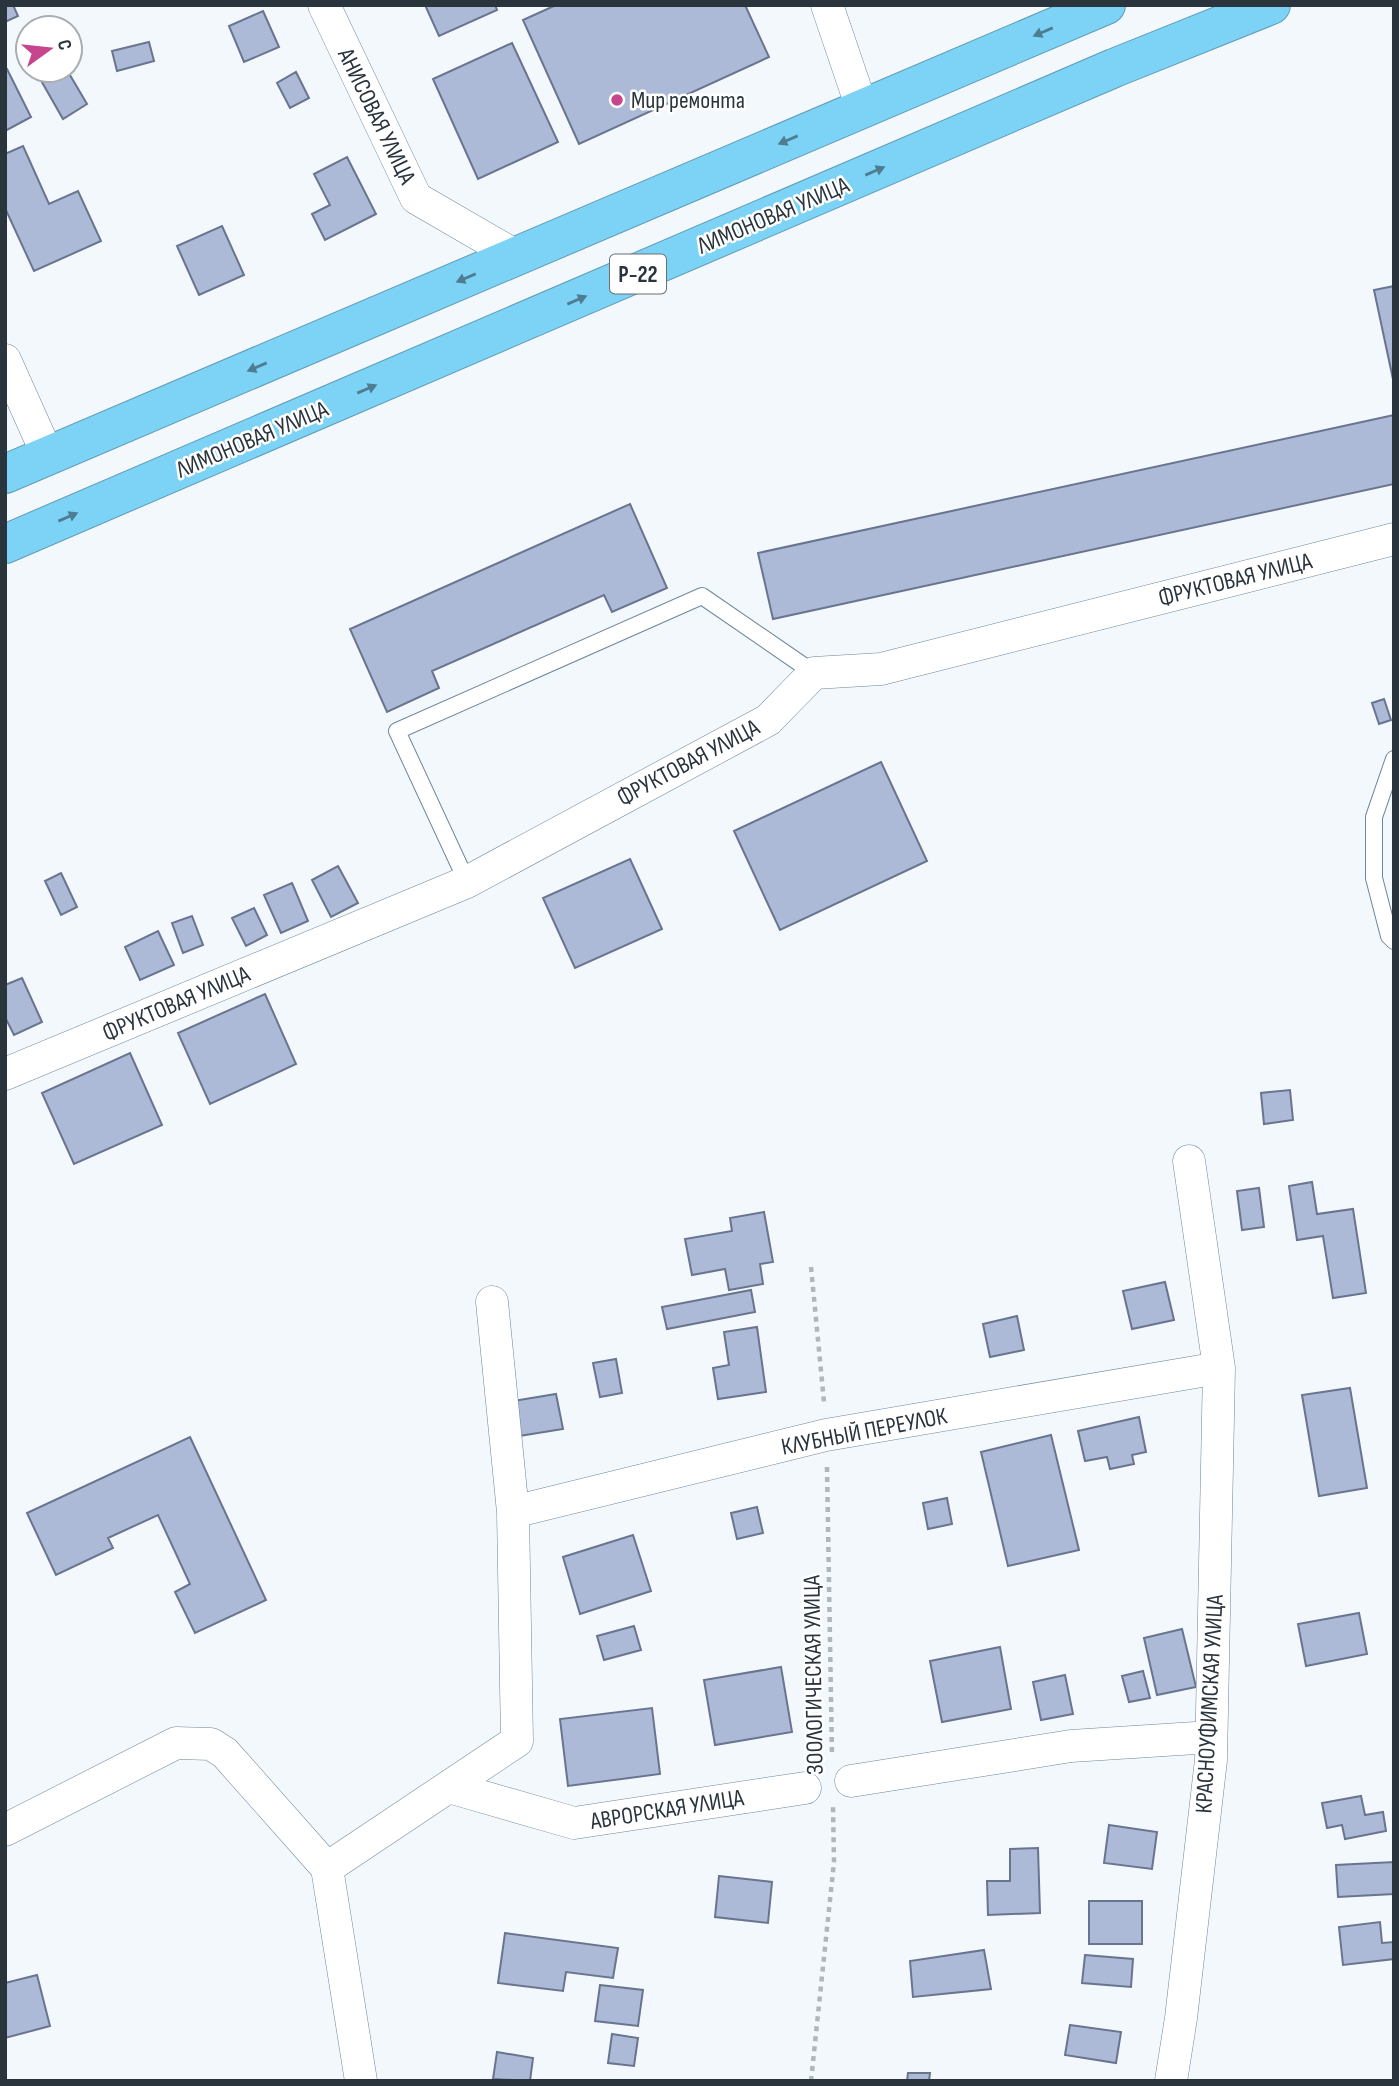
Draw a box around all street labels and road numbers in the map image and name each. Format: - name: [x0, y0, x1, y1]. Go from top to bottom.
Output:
- street label: АНИСОВАЯ УЛИЦА: [331, 43, 422, 190]
- street label: ЛИМОНОВАЯ УЛИЦА: [692, 170, 854, 261]
- road number: Р-22: [610, 255, 666, 294]
- street label: ЛИМОНОВАЯ УЛИЦА: [171, 394, 333, 485]
- street label: ФРУКТОВАЯ УЛИЦА: [1155, 546, 1316, 613]
- street label: ФРУКТОВАЯ УЛИЦА: [612, 712, 765, 812]
- street label: ФРУКТОВАЯ УЛИЦА: [98, 959, 255, 1047]
- street label: КЛУБНЫЙ ПЕРЕУЛОК: [779, 1401, 950, 1462]
- street label: ЗООЛОГИЧЕСКАЯ УЛИЦА: [797, 1574, 830, 1775]
- street label: КРАСНОУФИМСКАЯ УЛИЦА: [1189, 1593, 1230, 1814]
- street label: АВРОРСКАЯ УЛИЦА: [587, 1783, 747, 1836]

